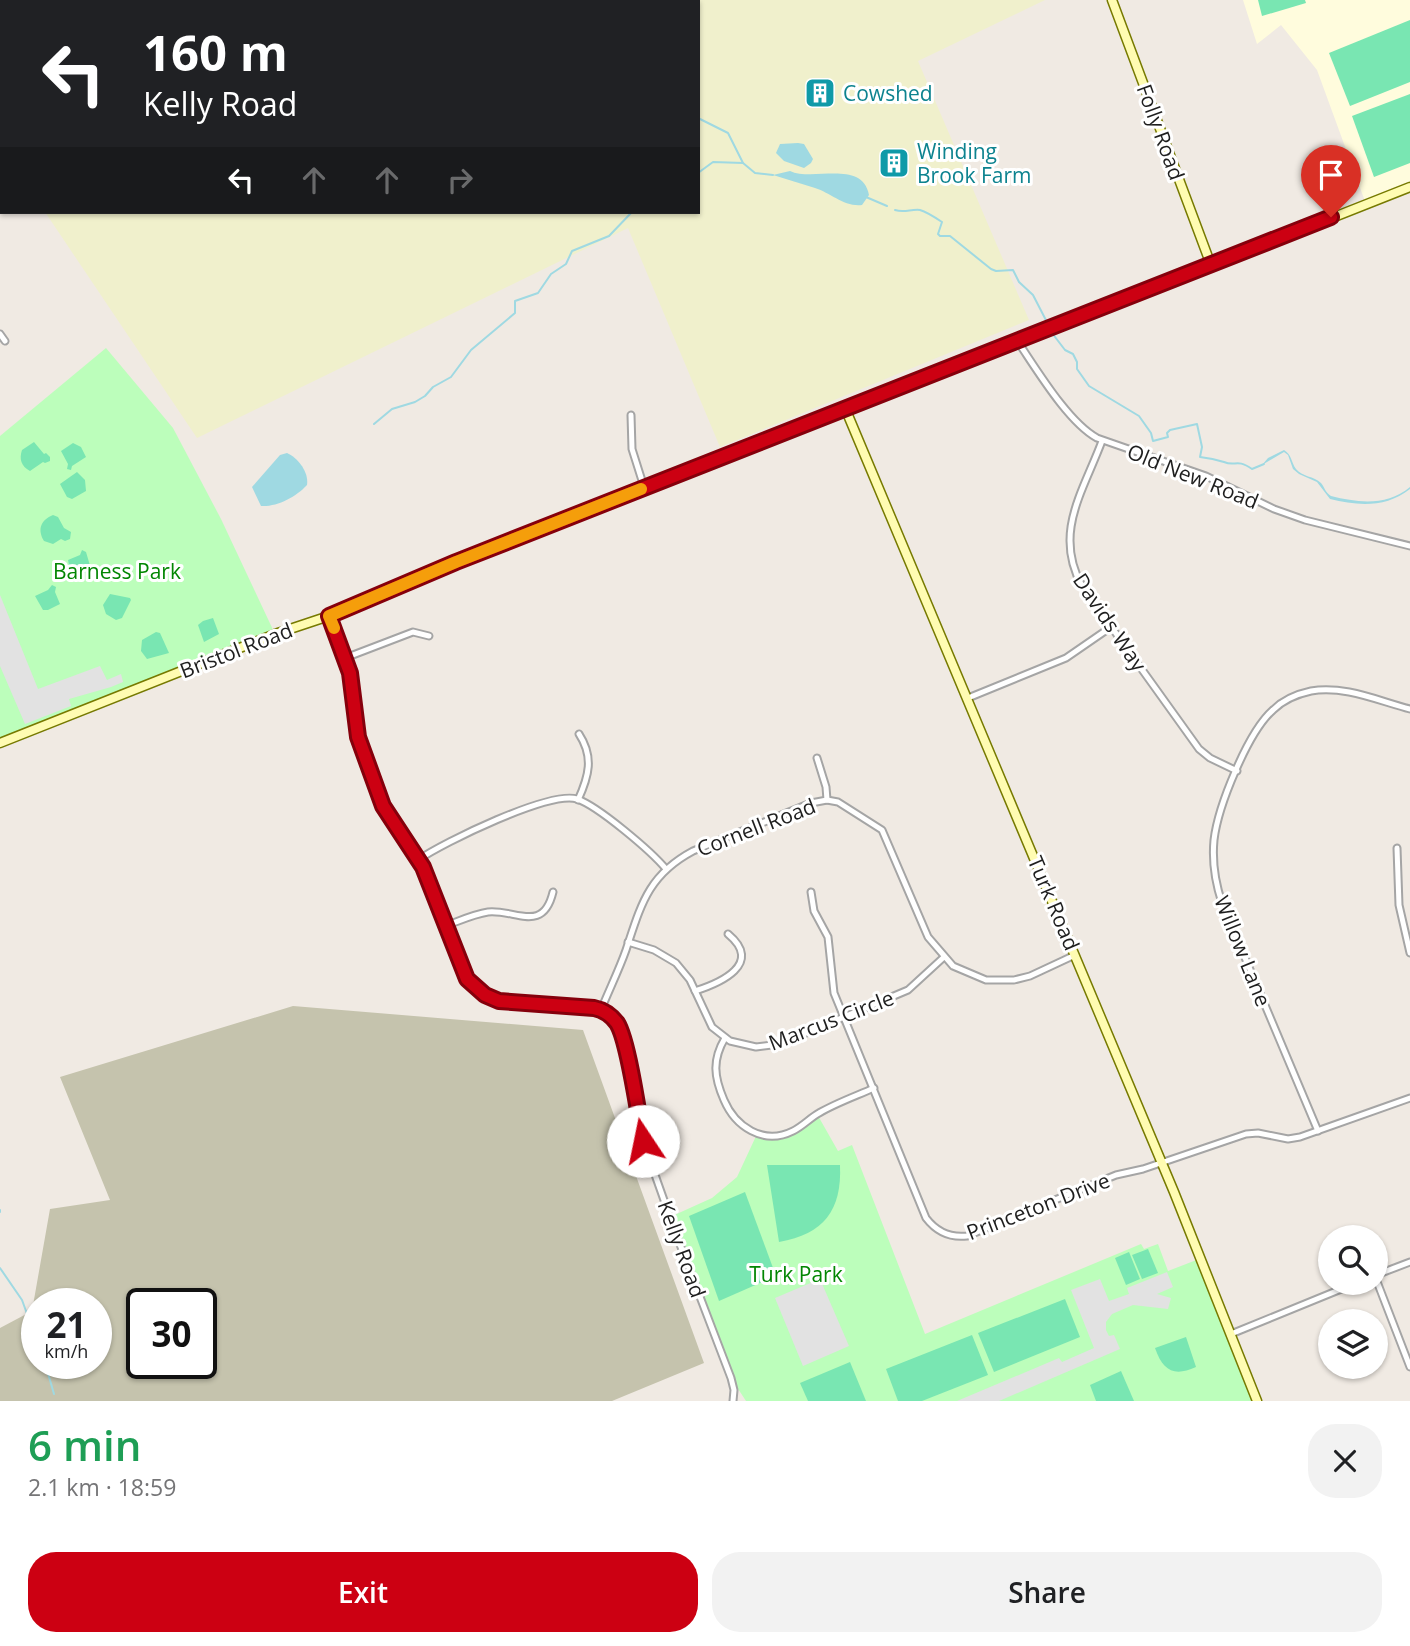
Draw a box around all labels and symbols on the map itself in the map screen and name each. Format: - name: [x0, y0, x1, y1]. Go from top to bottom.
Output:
- building icon: Cowshed: [803, 76, 837, 110]
- place label: Cowshed: [843, 79, 933, 107]
- street label: Folly Road: [1131, 80, 1191, 184]
- place label: Winding Brook Farm: [917, 137, 1031, 189]
- pin: [1301, 145, 1361, 217]
- building icon: Winding Brook Farm: [877, 146, 911, 180]
- street label: Old New Road: [1123, 437, 1263, 515]
- park label: Barness Park: [53, 557, 181, 585]
- street label: Davids Way: [1067, 567, 1153, 677]
- street label: Bristol Road: [176, 616, 296, 684]
- street label: Cornell Road: [692, 791, 820, 863]
- street label: Turk Road: [1022, 852, 1086, 954]
- street label: Willow Lane: [1208, 892, 1278, 1010]
- street label: Marcus Circle: [764, 983, 898, 1057]
- position arrow: [606, 1104, 680, 1178]
- street label: Princeton Drive: [962, 1166, 1114, 1246]
- street label: Kelly Road: [652, 1197, 712, 1301]
- park label: Turk Park: [749, 1260, 843, 1288]
- speed limit sign: 30: [126, 1288, 217, 1379]

